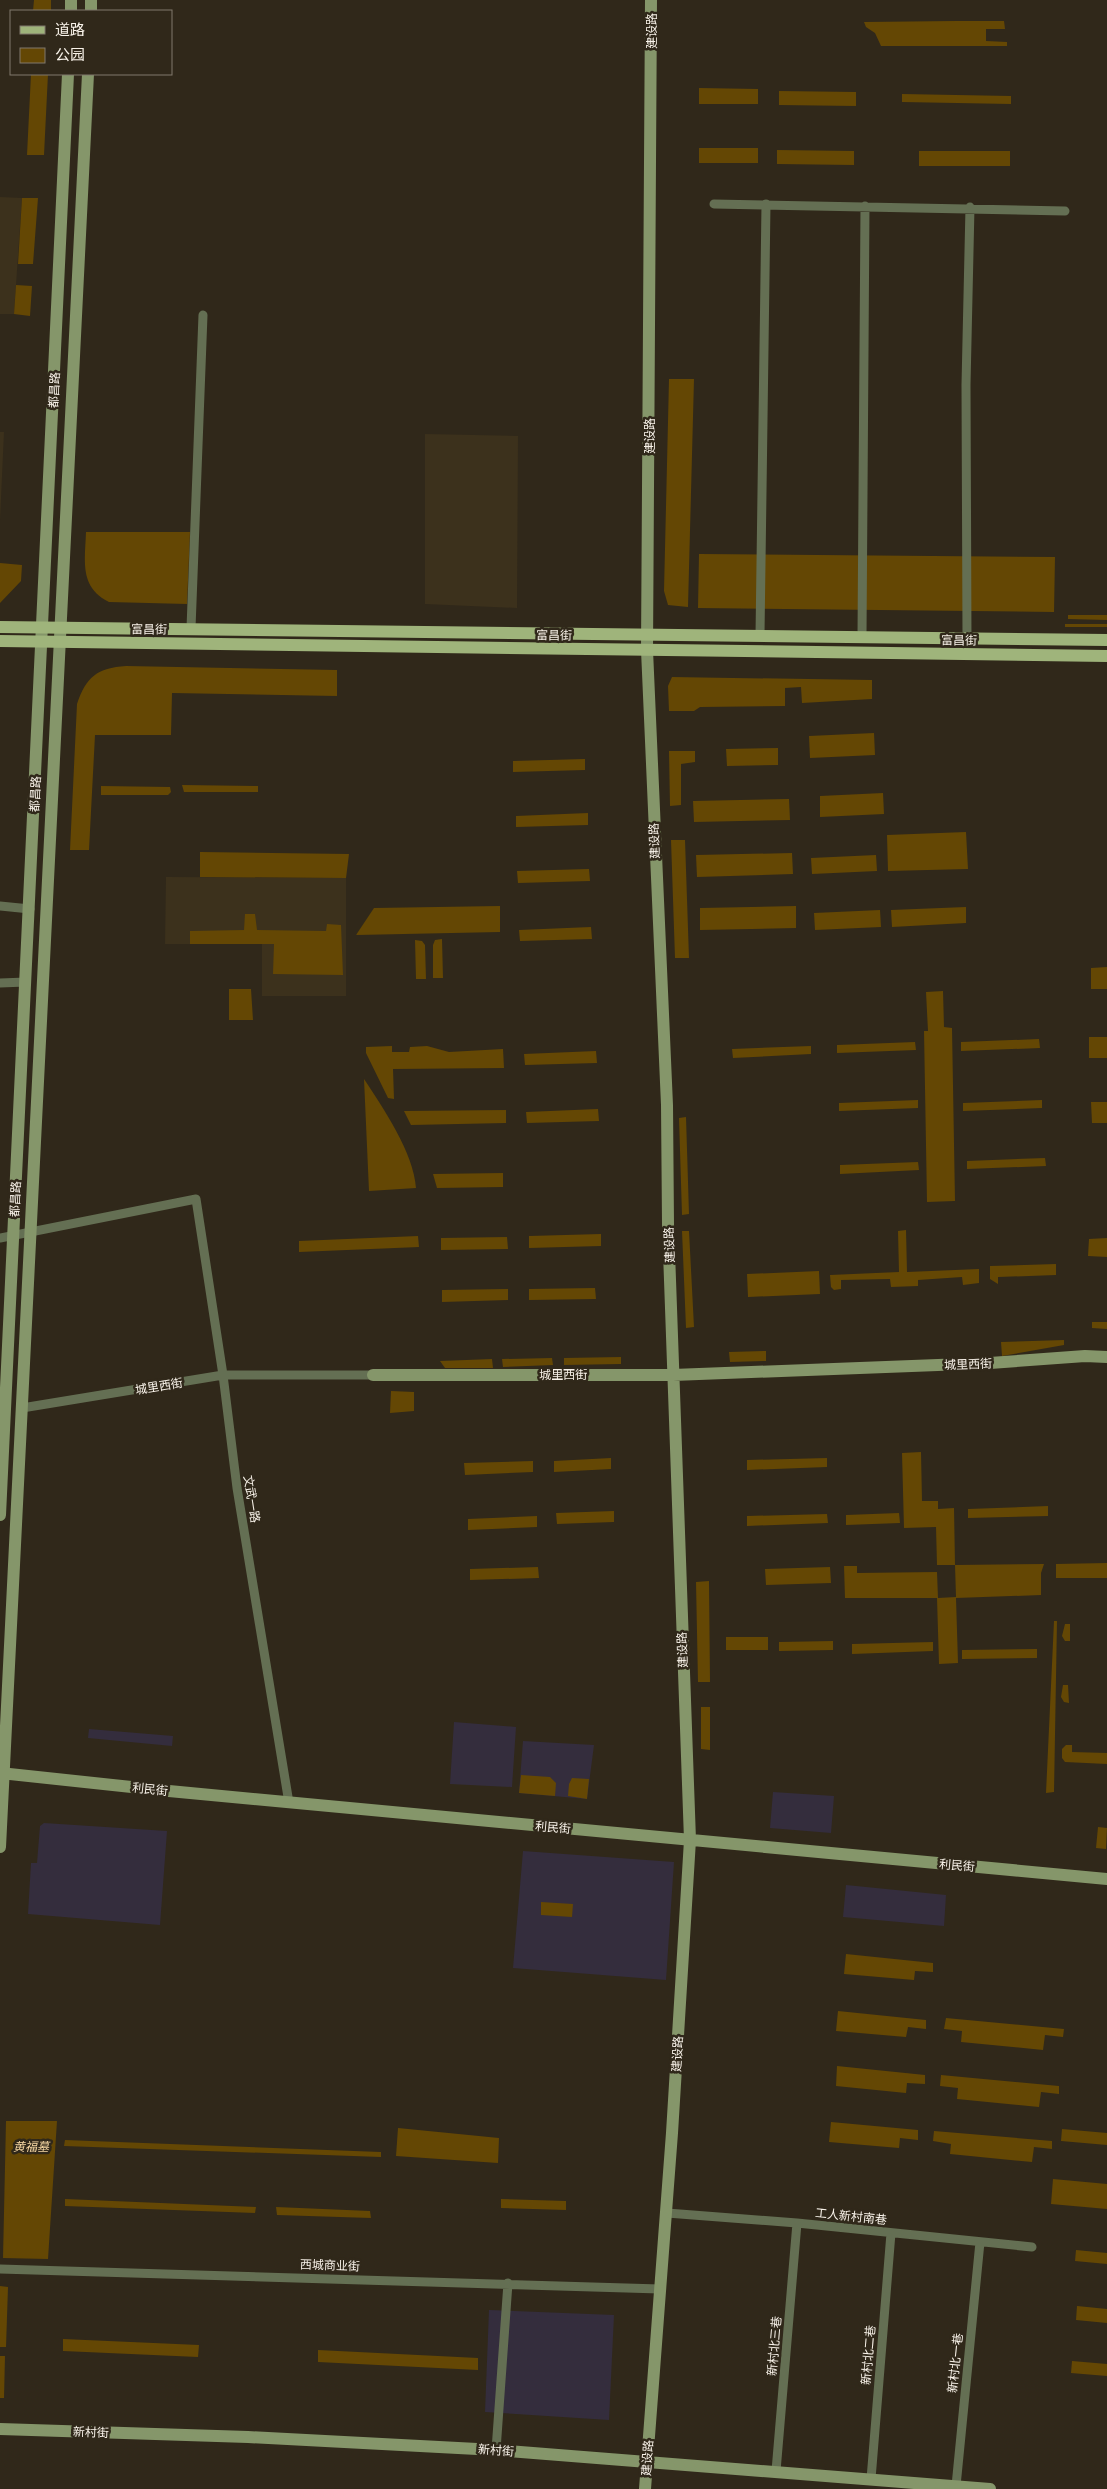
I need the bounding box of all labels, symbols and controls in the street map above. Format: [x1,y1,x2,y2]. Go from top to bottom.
legend [10,10,172,75]
street label: 建设路 [644,13,659,49]
text: 道路 [55,20,85,39]
text: 公园 [55,45,85,64]
street label: 都昌路 [46,372,62,408]
street label: 建设路 [642,418,657,454]
street label: 富昌街 [131,621,167,637]
street label: 富昌街 [536,627,572,643]
street label: 富昌街 [941,632,977,648]
street label: 都昌路 [27,776,43,812]
street label: 建设路 [646,823,662,859]
street label: 都昌路 [7,1181,23,1217]
street label: 建设路 [661,1227,677,1263]
street label: 城里西街 [944,1356,992,1372]
street label: 城里西街 [539,1367,587,1382]
street label: 城里西街 [134,1375,184,1397]
street label: 文武一路 [241,1474,263,1524]
street label: 建设路 [674,1632,690,1668]
street label: 利民街 [131,1780,169,1798]
street label: 利民街 [534,1818,572,1836]
street label: 利民街 [938,1856,976,1874]
street label: 建设路 [669,2036,685,2072]
park label: 黄福墓 [13,2139,51,2154]
street label: 工人新村南巷 [814,2205,888,2227]
street label: 西城商业街 [300,2256,360,2274]
street label: 新村北三巷 [764,2315,784,2377]
street label: 新村北二巷 [858,2324,878,2386]
street label: 新村北一巷 [944,2332,966,2394]
street label: 新村街 [73,2424,109,2440]
street label: 建设路 [638,2440,656,2476]
street label: 新村街 [478,2441,514,2459]

